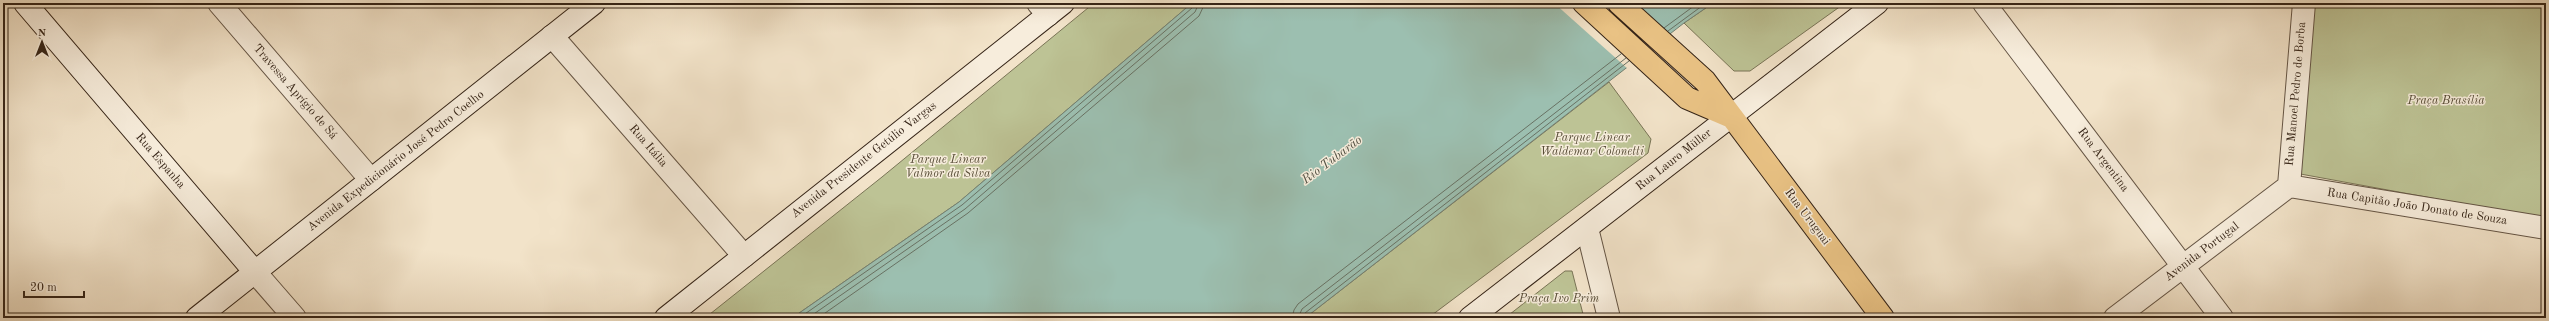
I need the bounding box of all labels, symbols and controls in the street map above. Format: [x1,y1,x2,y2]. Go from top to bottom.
street label: Rua Manoel Pedro de Borba [2284,21,2308,167]
north arrow [22,22,62,62]
text: N [38,28,47,39]
street label: Travessa Aprígio de Sá [251,42,339,142]
street label: Avenida Expedicionário José Pedro Coelho [305,88,487,234]
park label: Praça Brasília [2406,95,2485,107]
street label: Avenida Presidente Getúlio Vargas [789,100,939,220]
street label: Rua Itália [627,123,669,169]
street label: Rua Argentina [2075,126,2131,194]
street label: Rua Lauro Müller [1634,127,1714,193]
street label: Rua Espanha [133,131,187,191]
park label: Parque Linear Waldemar Colonetti [1540,132,1644,158]
water label: Rio Tubarão [1299,133,1364,187]
park label: Parque Linear Valmor da Silva [906,154,991,180]
street label: Rua Uruguai [1782,187,1832,247]
street label: Rua Capitão João Donato de Souza [2326,187,2508,227]
street label: Avenida Portugal [2163,220,2241,284]
scale bar [24,273,84,299]
text: 20 m [30,282,57,294]
park label: Praça Ivo Prim [1518,293,1600,305]

